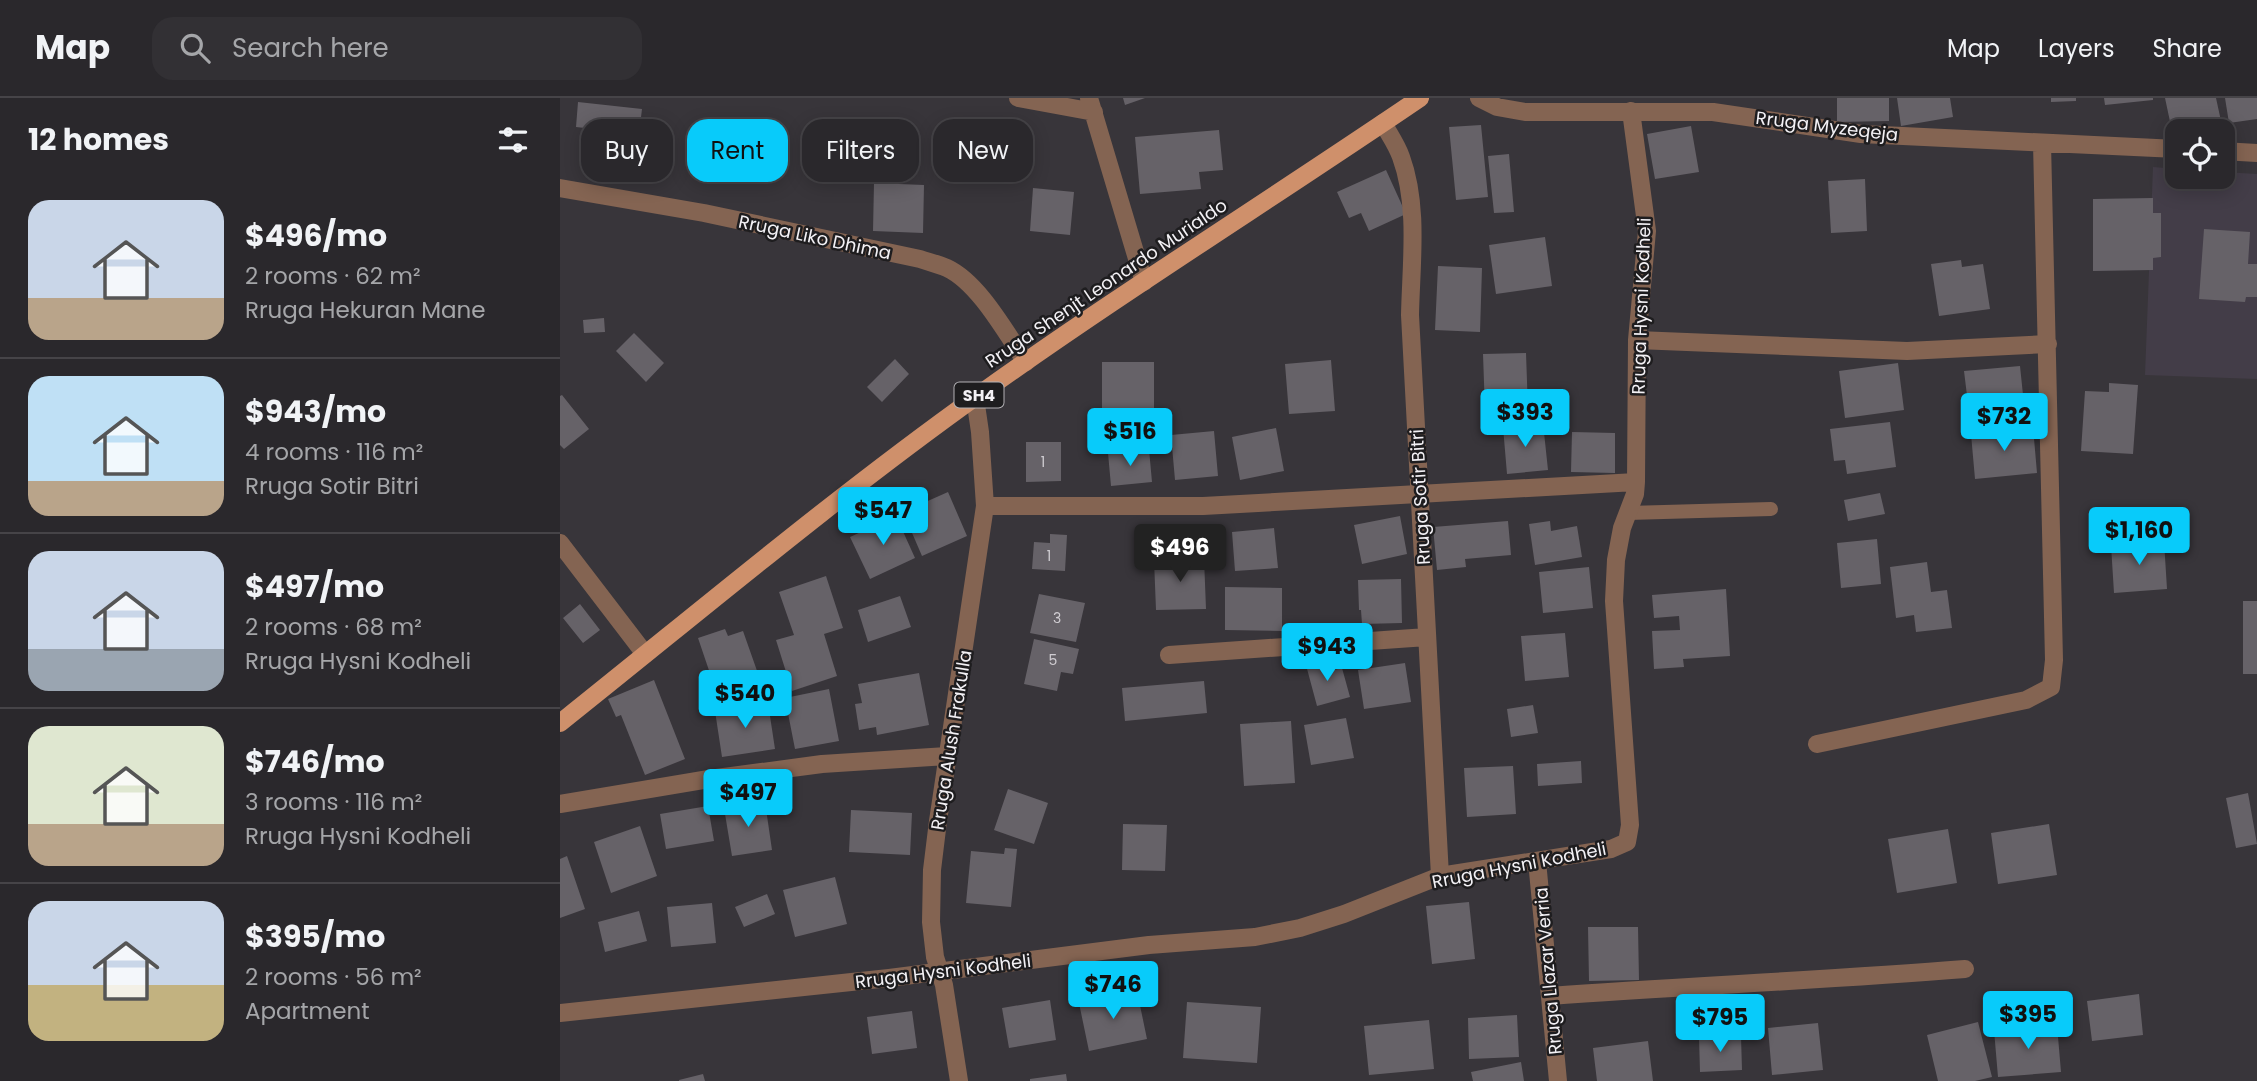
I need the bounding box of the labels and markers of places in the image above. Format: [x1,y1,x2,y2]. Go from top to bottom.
pin: $393 [1484,390,1566,449]
pin: $732 [1963,394,2045,453]
pin: $516 [1089,408,1171,468]
pin: $547 [842,488,924,547]
pin: $1,160 [2082,508,2196,567]
pin: $496 [1139,524,1221,584]
pin: $943 [1286,624,1368,683]
pin: $540 [704,670,786,730]
pin: $497 [707,770,789,829]
pin: $746 [1072,962,1154,1021]
pin: $395 [1987,992,2069,1051]
pin: $795 [1679,995,1761,1054]

